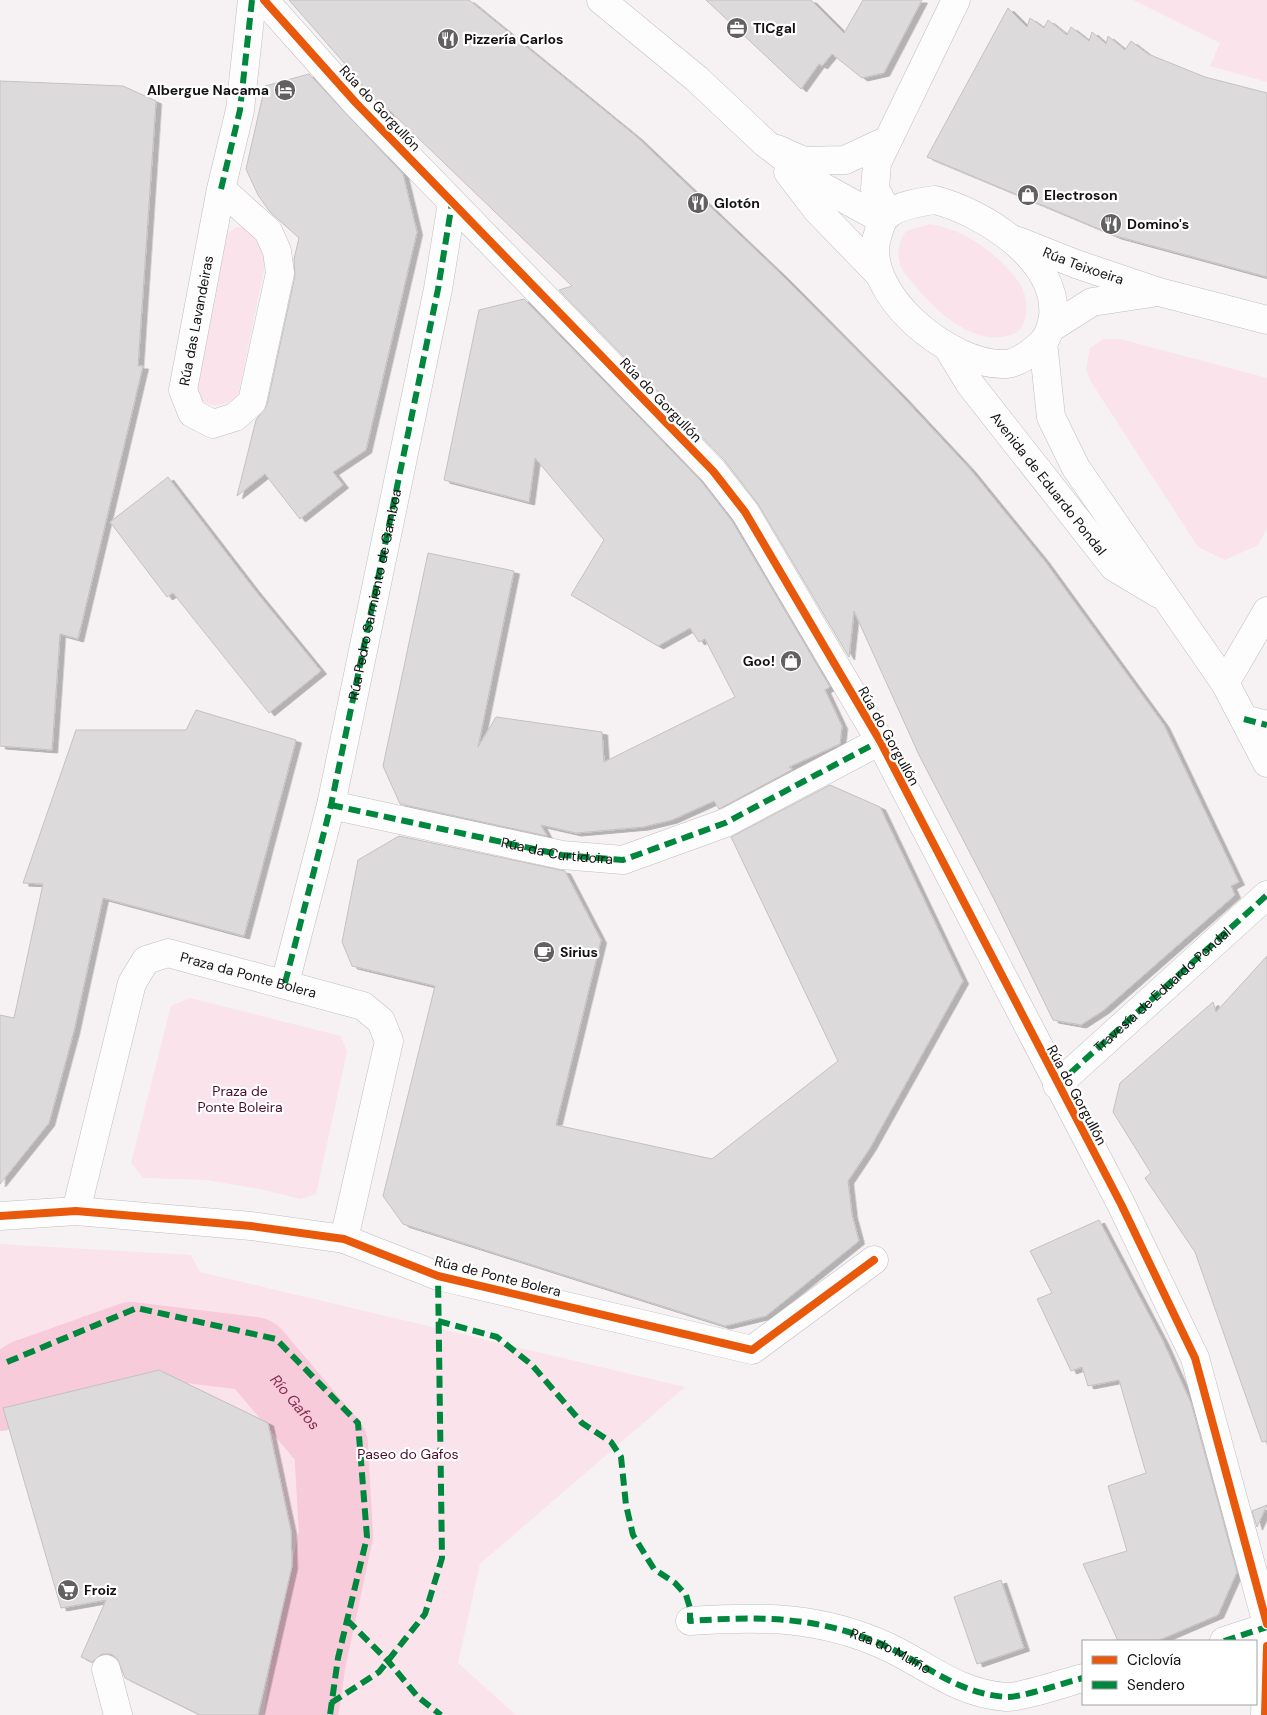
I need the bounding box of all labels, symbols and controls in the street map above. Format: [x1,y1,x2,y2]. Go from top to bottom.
office icon: TICgal [725,16,749,40]
place label: TICgal [753,19,796,37]
restaurant icon: Pizzería Carlos [436,27,460,51]
place label: Pizzería Carlos [464,30,564,48]
street label: Rúa do Gorgullón [336,61,424,155]
hotel icon: Albergue Nacama [273,78,297,102]
place label: Albergue Nacama [147,81,269,99]
shop icon: Electroson [1016,183,1040,207]
place label: Electroson [1044,186,1118,204]
restaurant icon: Glotón [686,191,710,215]
place label: Glotón [714,194,760,212]
restaurant icon: Domino's [1099,212,1123,236]
place label: Domino's [1127,215,1189,233]
street label: Rúa Teixoeira [1040,243,1126,289]
street label: Rúa das Lavandeiras [175,254,217,387]
street label: Rúa do Gorgullón [616,354,706,446]
street label: Avenida de Eduardo Pondal [987,408,1110,559]
street label: Rúa Pedro Sarmiento de Gamboa [344,487,405,702]
shop icon: Goo! [779,649,803,673]
place label: Goo! [743,652,775,670]
street label: Rúa do Gorgullón [854,683,924,789]
street label: Rúa da Curtidoira [500,833,614,868]
street label: Travesía de Eduardo Pondal [1090,923,1234,1056]
cafe icon: Sirius [532,940,556,964]
place label: Sirius [560,943,598,961]
street label: Praza da Ponte Bolera [178,948,318,1002]
street label: Rúa do Gorgullón [1043,1042,1111,1148]
park label: Praza de Ponte Boleira [198,1082,283,1116]
street label: Rúa de Ponte Bolera [433,1252,563,1300]
water label: Río Gafos [266,1370,324,1434]
park label: Paseo do Gafos [357,1445,459,1463]
supermarket icon: Froiz [56,1578,80,1602]
place label: Froiz [84,1581,117,1599]
street label: Rúa do Muíño [848,1624,935,1678]
legend [1082,1640,1257,1705]
text: Ciclovía [1127,1650,1181,1670]
text: Sendero [1127,1675,1185,1695]

